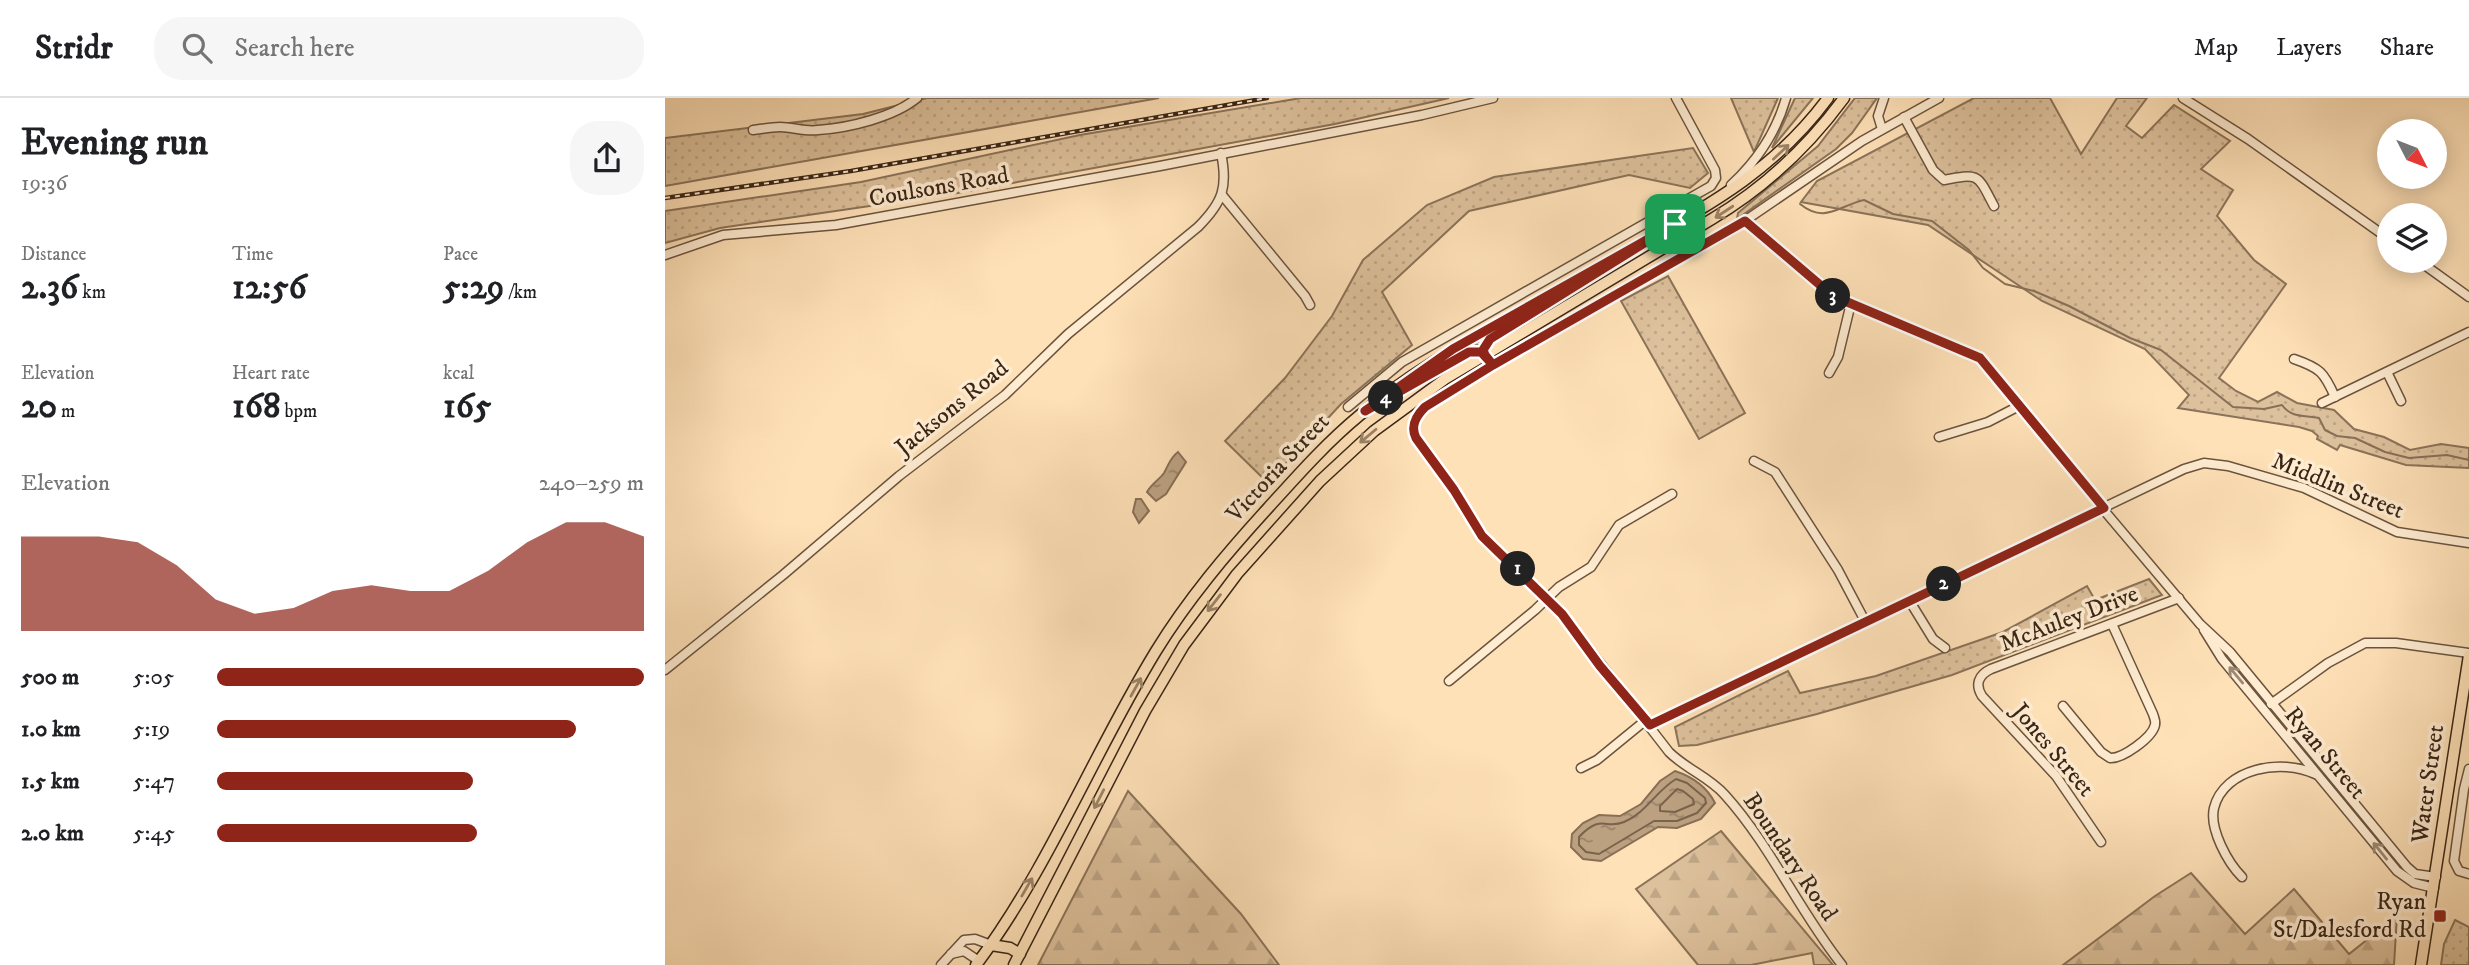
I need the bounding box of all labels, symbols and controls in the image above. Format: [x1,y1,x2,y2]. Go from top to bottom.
search box [154,17,644,80]
text: Stridr [35,28,112,69]
icon: search [178,29,216,67]
text: Search here [234,32,355,65]
text: Map [2194,33,2238,63]
text: Layers [2276,33,2342,63]
text: Share [2380,33,2434,63]
text: Evening run [21,119,208,167]
north arrow [2377,119,2447,189]
map controls [2377,119,2447,273]
button: share [570,121,644,195]
one-way arrow [1772,143,1789,160]
street label: Coulsons Road [867,160,1011,214]
text: 19:36 [21,169,67,198]
pin [1645,194,1705,254]
button: layers [2377,203,2447,273]
one-way arrow [1715,204,1734,219]
icon: arrive [1656,205,1694,243]
text: Distance [21,243,86,266]
text: Time [232,243,273,266]
text: Pace [443,243,478,266]
text: 2.36 [21,266,78,310]
text: 12:56 [232,266,307,310]
text: 5:29 [443,266,504,310]
pin: 3 [1815,278,1851,314]
text: km [78,281,106,304]
text: /km [504,281,537,304]
text: 3 [1829,284,1836,307]
street label: Jacksons Road [888,353,1015,464]
text: Elevation [21,362,95,385]
text: Heart rate [232,362,310,385]
text: kcal [443,362,474,385]
pin: 4 [1369,380,1403,416]
text: 20 [21,385,57,429]
text: 168 [232,385,280,429]
text: 165 [443,385,491,429]
text: 4 [1380,386,1391,409]
text: m [57,400,75,423]
text: bpm [280,400,317,423]
street label: Victoria Street [1219,407,1336,529]
one-way arrow [1360,428,1378,444]
street label: Middlin Street [2268,446,2409,526]
text: Elevation [21,469,110,498]
text: 240–259 m [539,469,644,498]
pin: 1 [1501,552,1535,587]
text: 1 [1514,557,1521,580]
pin: 2 [1927,566,1961,602]
text: 2 [1939,572,1948,595]
street label: McAuley Drive [1996,579,2143,659]
one-way arrow [1207,593,1222,612]
text: 500 m [21,663,79,692]
text: 5:05 [133,663,174,692]
one-way arrow [2228,666,2244,684]
one-way arrow [1130,677,1143,698]
street label: Jones Street [2004,696,2101,803]
street label: Ryan Street [2278,701,2373,806]
text: 1.0 km [21,715,81,744]
text: 5:19 [133,715,170,744]
street label: Water Street [2405,723,2451,846]
text: 1.5 km [21,767,80,796]
text: 5:47 [133,767,175,796]
street label: Boundary Road [1736,787,1844,927]
one-way arrow [1092,788,1106,809]
text: 2.0 km [21,819,84,848]
text: 5:45 [133,819,175,848]
one-way arrow [2373,842,2388,860]
one-way arrow [1021,877,1034,898]
place label: Ryan St/Dalesford Rd [2273,887,2426,945]
marker: Ryan St/Dalesford Rd [2432,908,2448,924]

